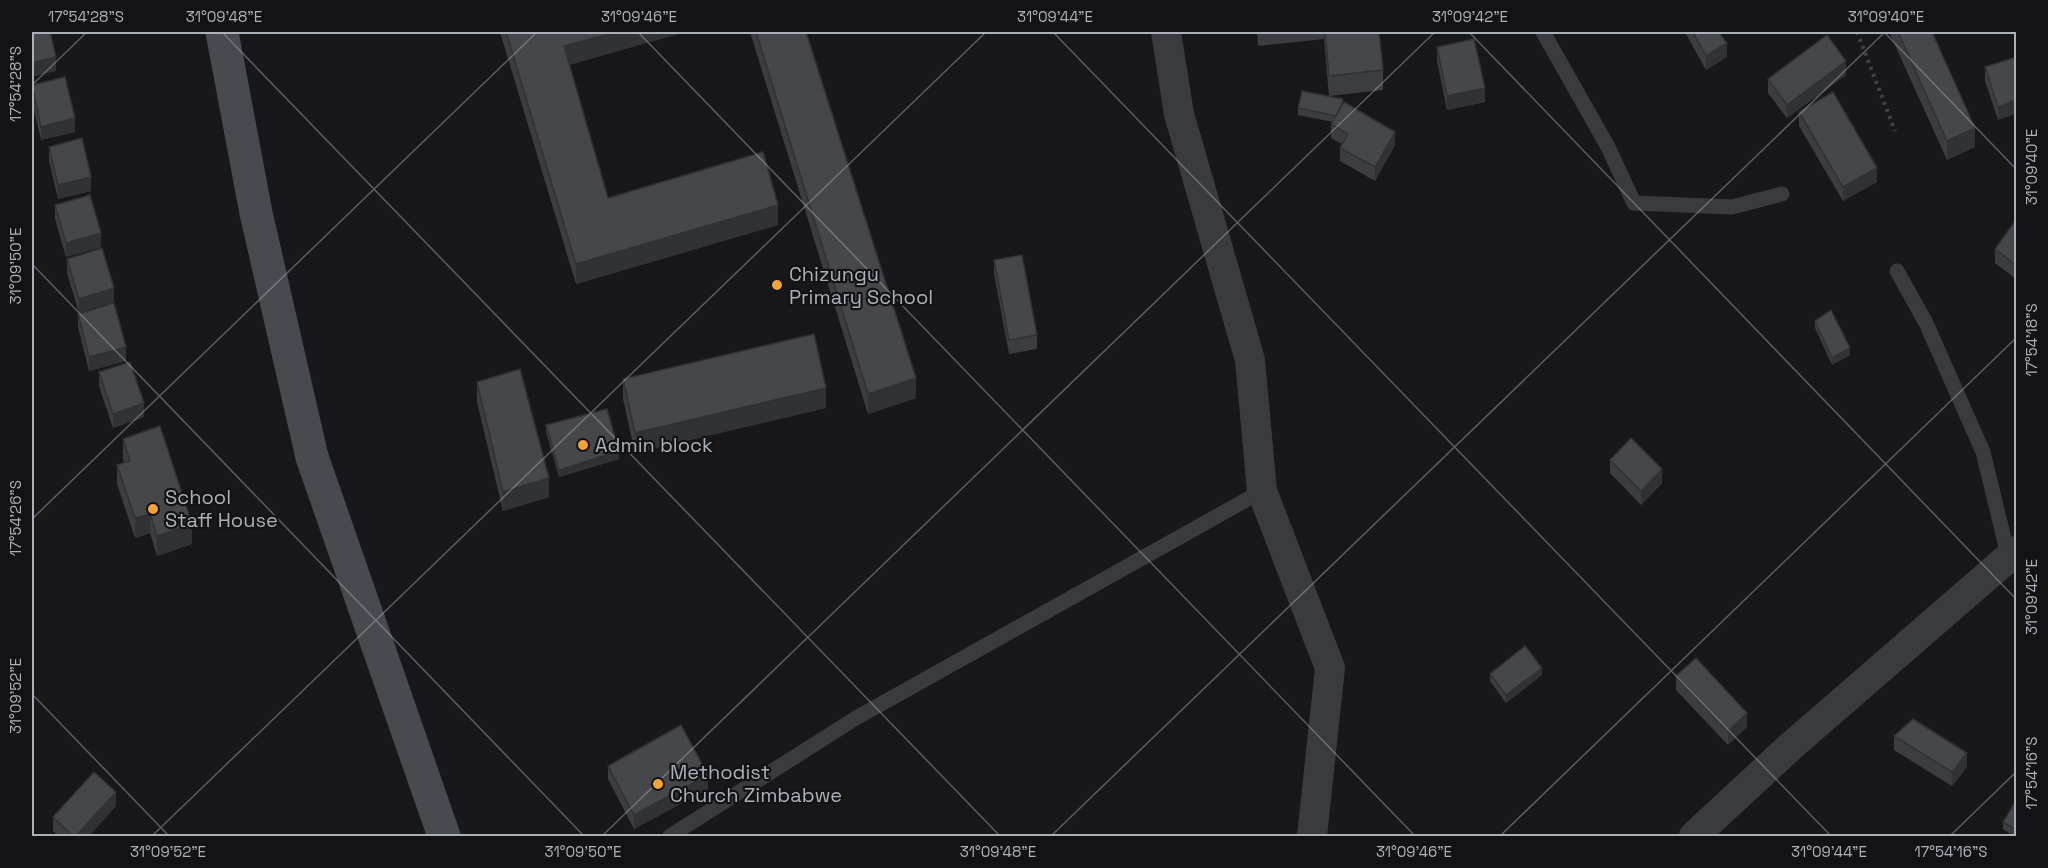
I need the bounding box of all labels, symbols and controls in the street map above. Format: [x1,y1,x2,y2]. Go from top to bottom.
text: 17°54'28"S [48,7,124,26]
text: 31°09'48"E [186,7,262,26]
text: 31°09'46"E [601,7,677,26]
text: 31°09'44"E [1017,7,1093,26]
text: 31°09'42"E [1432,7,1508,26]
text: 31°09'40"E [1848,7,1924,26]
text: 17°54'28"S [6,46,25,122]
text: 31°09'40"E [2022,129,2041,205]
text: 31°09'50"E [6,228,25,304]
place label: Chizungu Primary School [789,261,933,310]
marker: Chizungu Primary School [770,278,784,292]
text: 17°54'18"S [2022,303,2041,377]
place label: Admin block [595,432,713,458]
marker: Admin block [576,438,590,452]
text: 17°54'26"S [6,480,25,556]
place label: School Staff House [165,484,278,533]
marker: School Staff House [146,502,160,516]
text: 31°09'42"E [2022,559,2041,635]
text: 31°09'52"E [6,658,25,734]
text: 17°54'16"S [2022,736,2041,810]
place label: Methodist Church Zimbabwe [670,759,842,808]
marker: Methodist Church Zimbabwe [651,777,665,791]
text: 31°09'52"E [130,842,206,861]
text: 31°09'50"E [545,842,621,861]
text: 31°09'48"E [960,842,1036,861]
text: 31°09'46"E [1376,842,1452,861]
text: 31°09'44"E [1791,842,1867,861]
text: 17°54'16"S [1914,842,1988,861]

